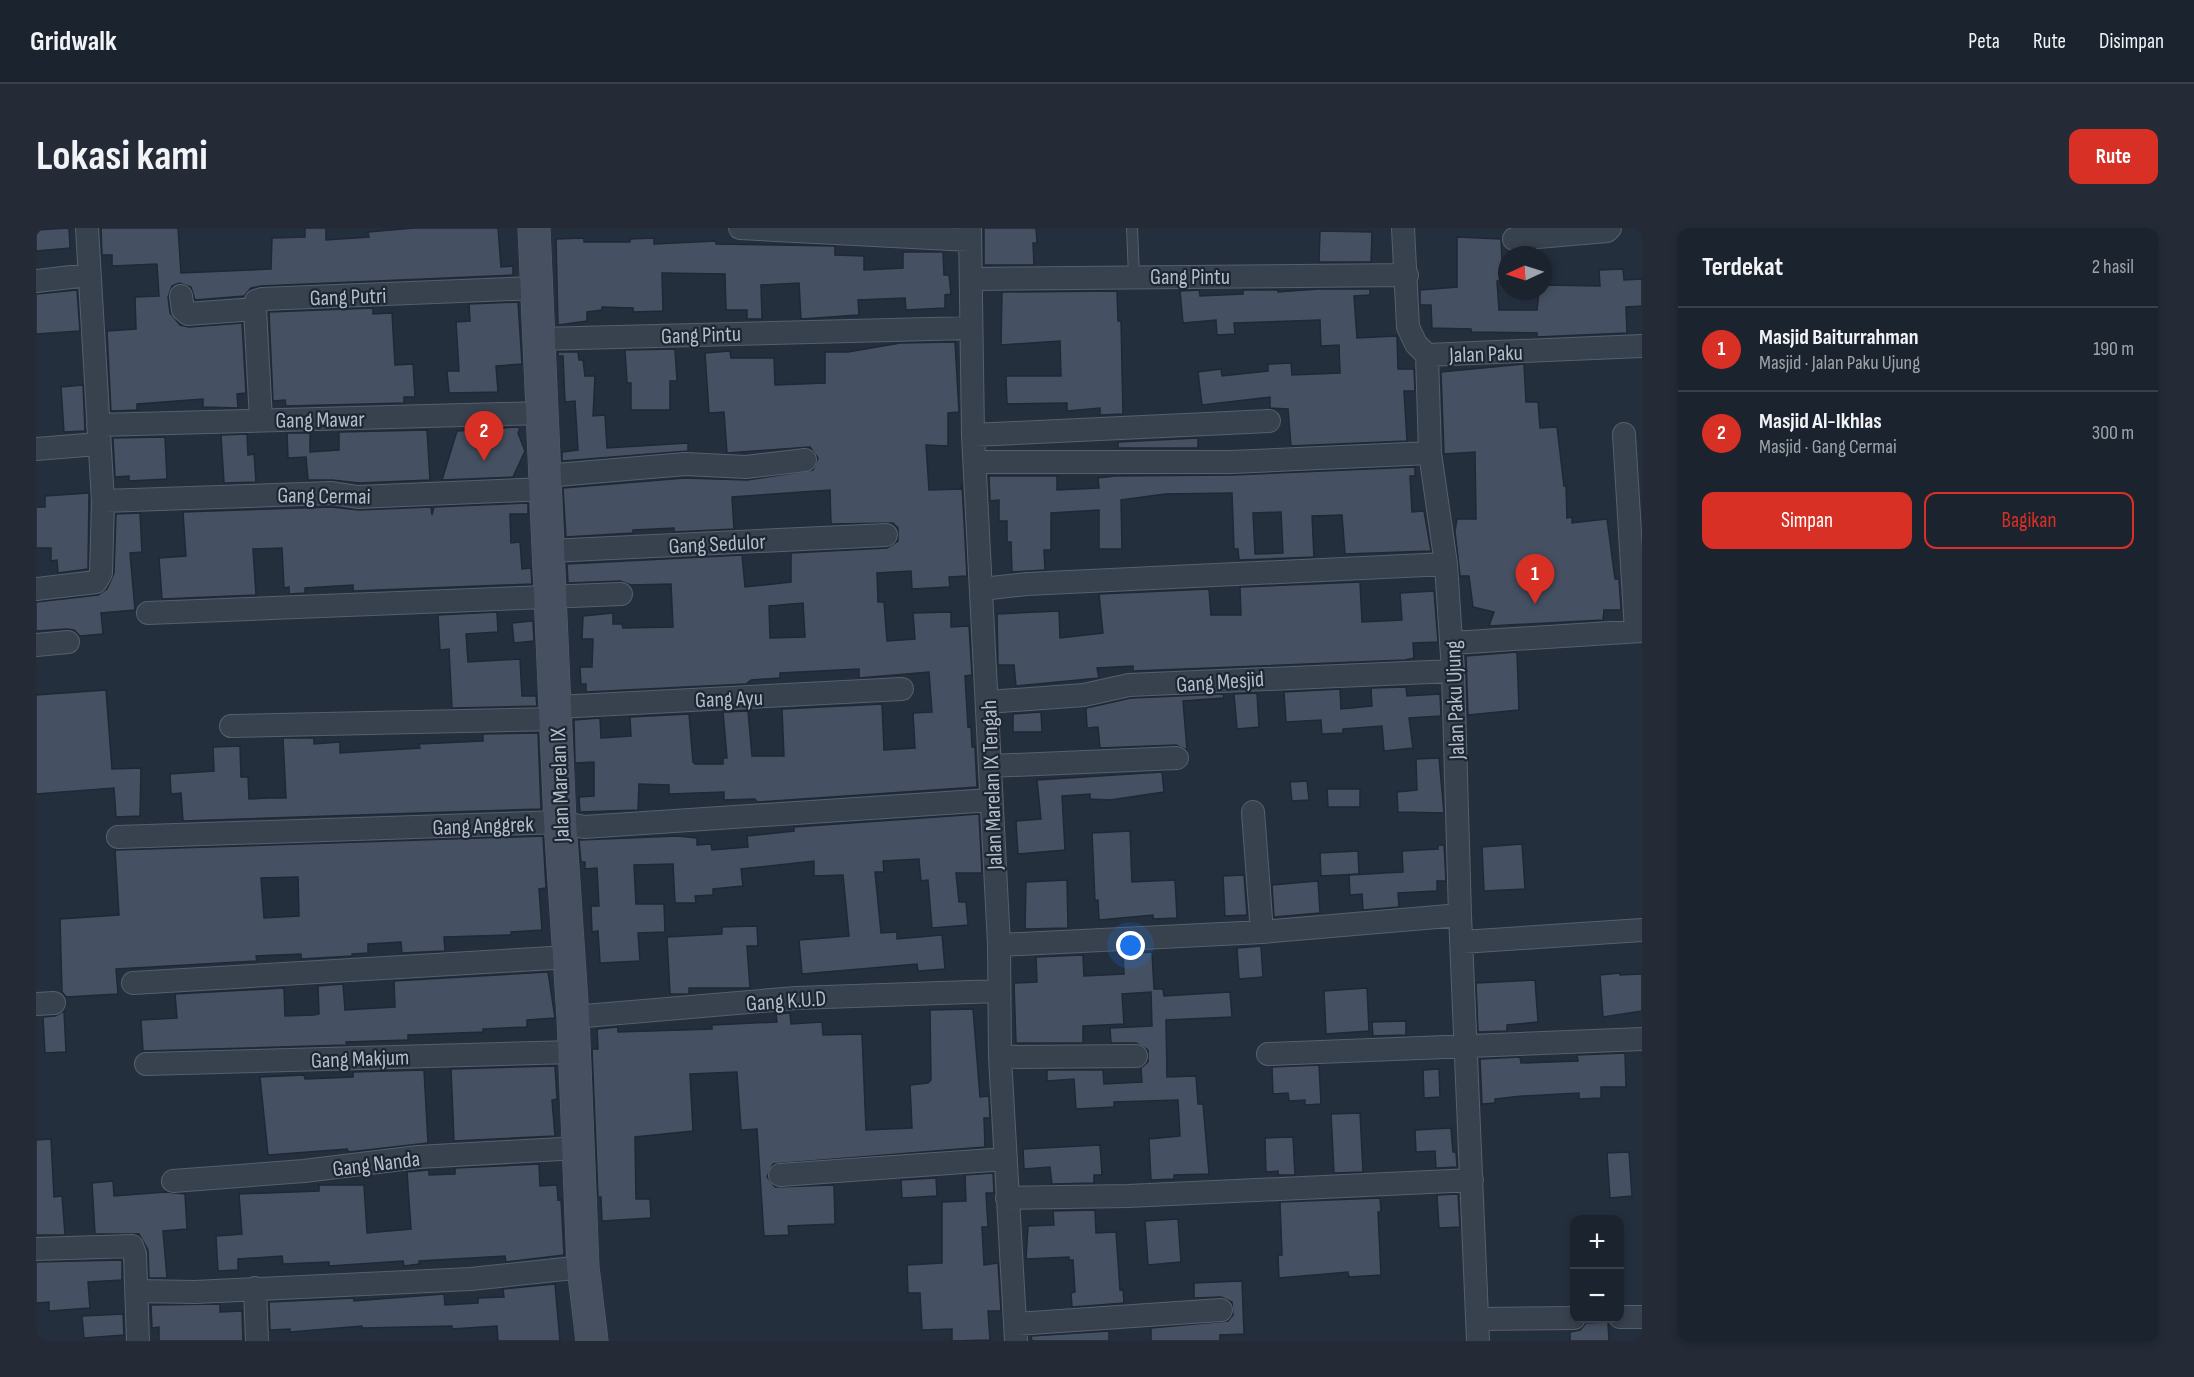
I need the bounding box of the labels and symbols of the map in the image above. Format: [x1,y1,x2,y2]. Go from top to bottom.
north arrow [1498,246,1552,300]
street label: Gang Pintu [1150,264,1230,291]
street label: Gang Putri [309,283,387,312]
street label: Gang Pintu [661,321,741,350]
street label: Jalan Paku [1448,340,1523,369]
street label: Gang Mawar [275,406,365,435]
pin: 2 [464,412,504,461]
street label: Gang Cermai [277,482,371,511]
street label: Gang Sedulor [668,528,766,561]
pin: 1 [1516,554,1554,604]
street label: Jalan Paku Ujung [1440,640,1471,761]
street label: Gang Mesjid [1175,666,1265,699]
street label: Gang Ayu [695,685,763,714]
street label: Jalan Marelan IX Tengah [976,700,1009,871]
street label: Jalan Marelan IX [545,727,576,843]
street label: Gang Anggrek [432,811,535,842]
your location [1116,931,1145,960]
street label: Gang K.U.D [745,985,827,1018]
street label: Gang Makjum [310,1044,410,1075]
street label: Gang Nanda [331,1146,421,1183]

